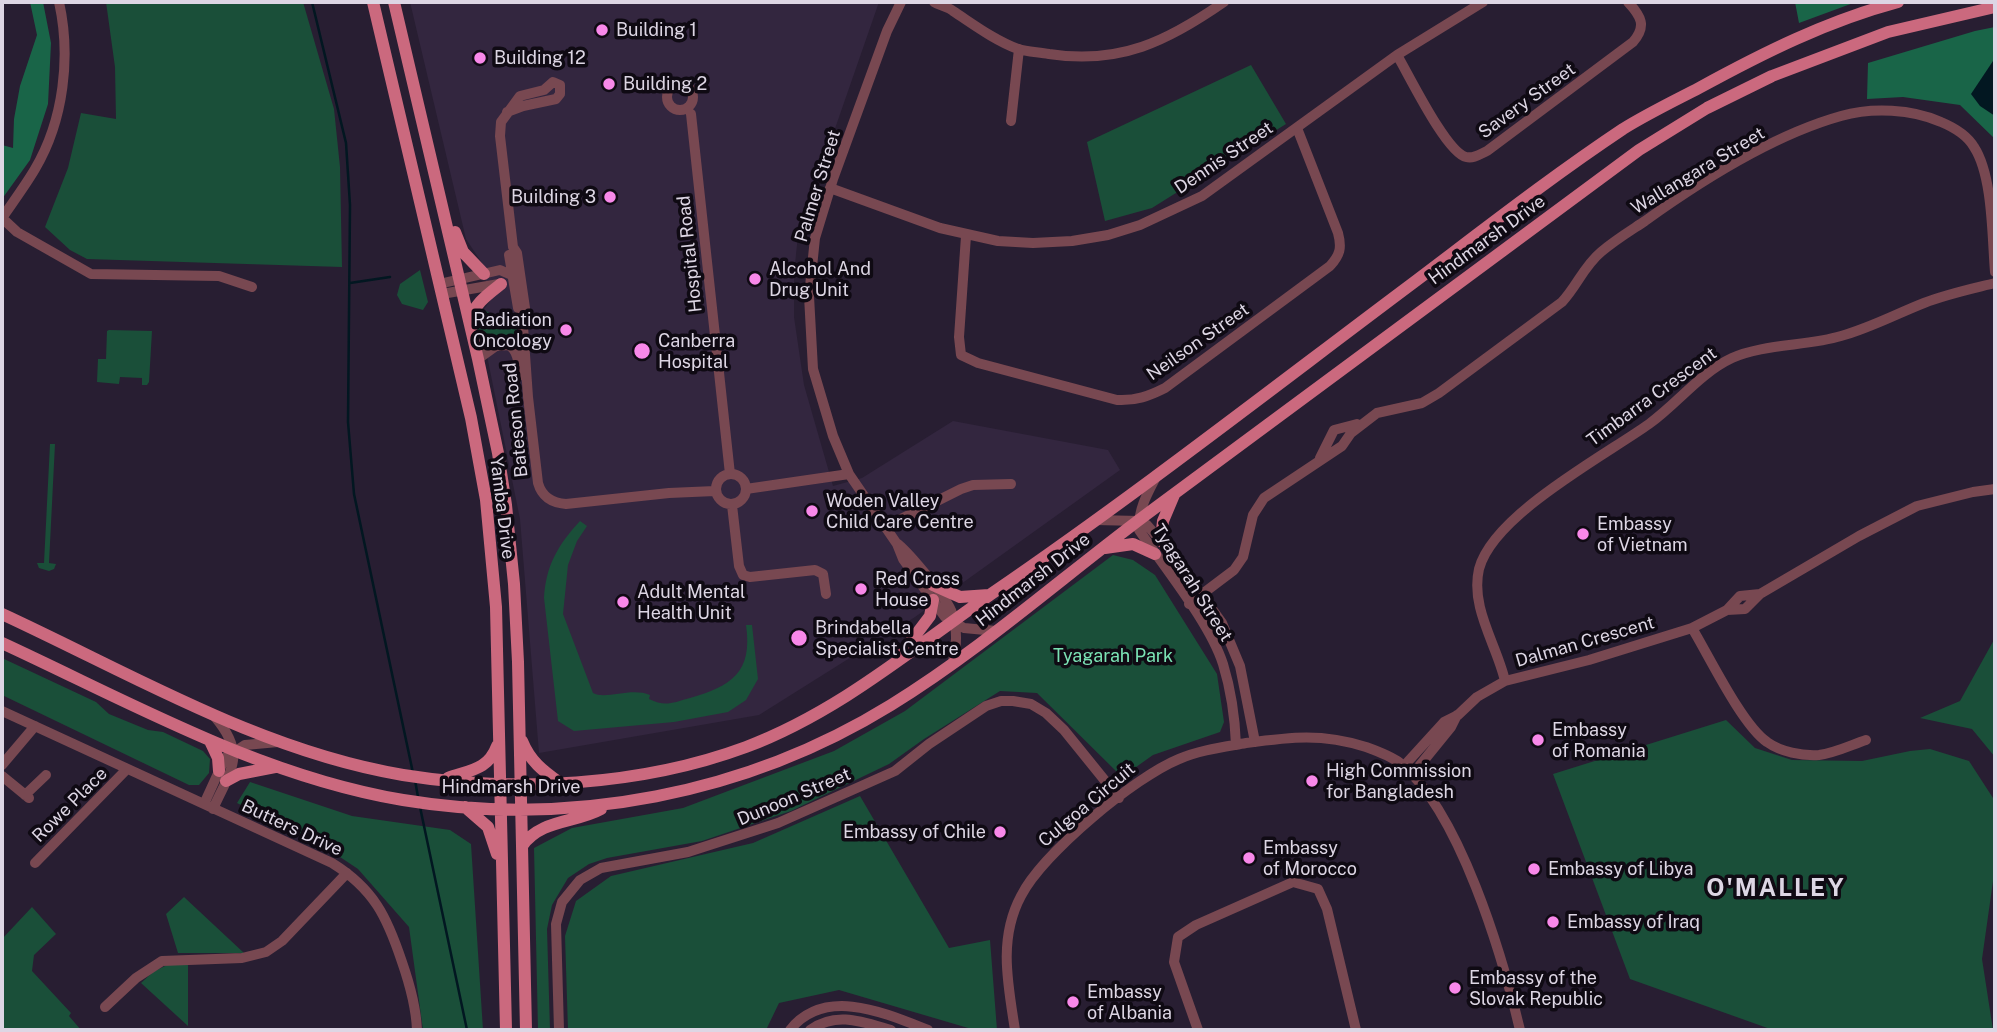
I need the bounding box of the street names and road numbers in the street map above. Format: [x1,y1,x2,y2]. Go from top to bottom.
street label: Savery Street [1474,59,1580,143]
street label: Dennis Street [1171,117,1277,199]
street label: Wallangara Street [1627,123,1769,219]
street label: Palmer Street [791,127,845,245]
street label: Hindmarsh Drive [1424,190,1550,290]
street label: Hospital Road [673,194,707,314]
street label: Neilson Street [1143,299,1253,385]
street label: Timbarra Crescent [1583,343,1721,451]
street label: Bateson Road [499,362,533,478]
street label: Yamba Drive [485,455,519,561]
street label: Tyagarah Street [1147,520,1237,646]
street label: Hindmarsh Drive [972,529,1094,631]
street label: Dalman Crescent [1513,612,1657,672]
street label: Culgoa Circuit [1034,758,1140,852]
street label: Rowe Place [28,763,112,847]
street label: Dunoon Street [734,763,854,831]
street label: Hindmarsh Drive [441,776,581,798]
street label: Butters Drive [238,795,346,861]

